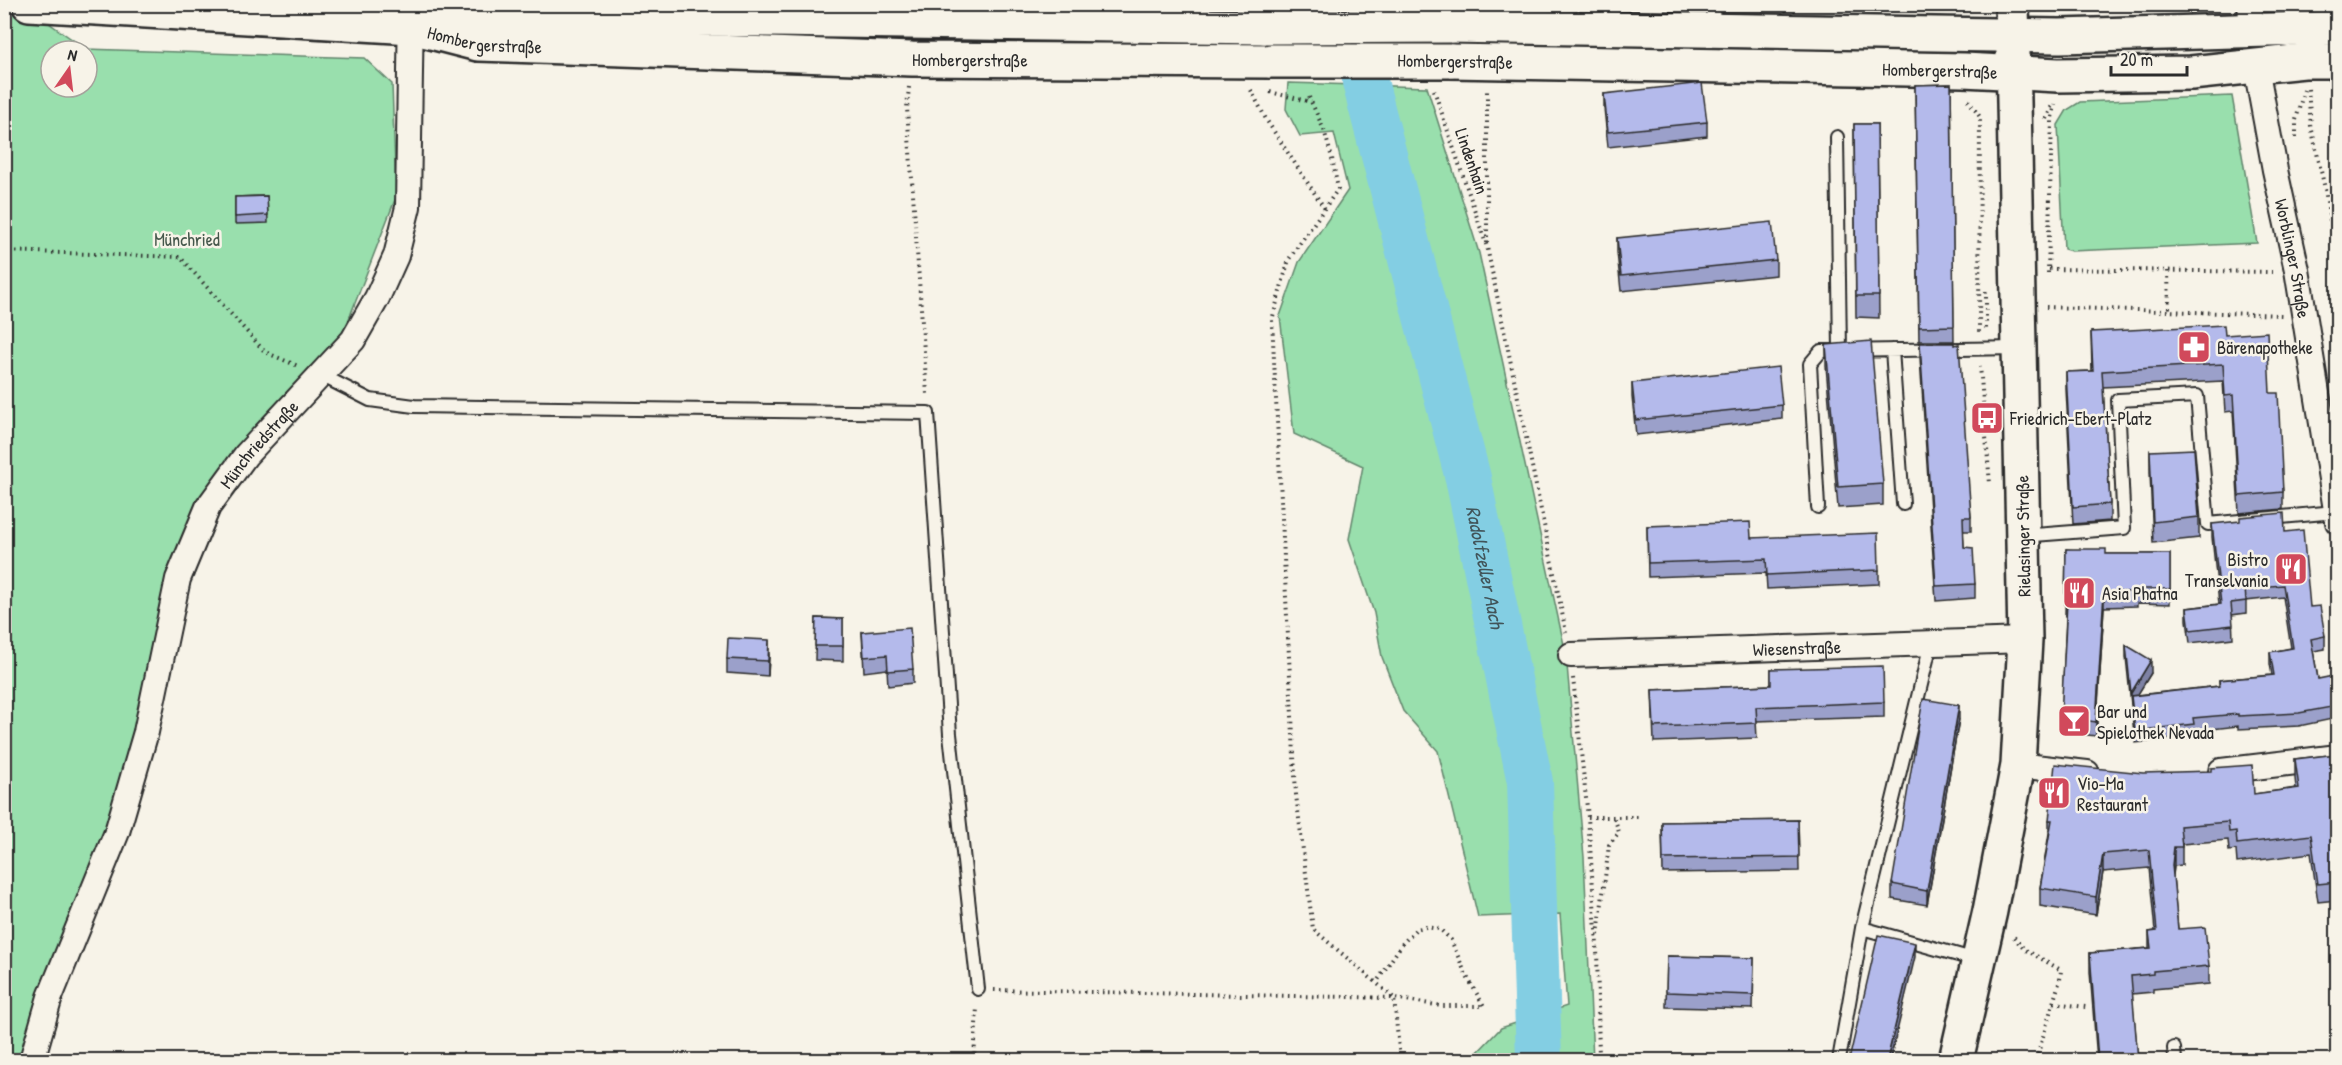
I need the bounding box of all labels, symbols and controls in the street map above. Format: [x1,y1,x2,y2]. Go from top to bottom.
street label: Hombergerstraße [425,19,542,59]
north arrow [39,39,99,99]
scale bar [2111,39,2188,77]
text: N [66,43,80,66]
street label: Hombergerstraße [912,47,1028,72]
street label: Hombergerstraße [1397,47,1513,75]
text: 20 m [2120,47,2153,72]
street label: Hombergerstraße [1882,56,1998,84]
street label: Lindenhain [1449,125,1495,197]
street label: Worblinger Straße [2269,196,2317,320]
park label: Münchried [154,227,220,252]
pharmacy icon: Bärenapotheke [2176,329,2212,365]
place label: Bärenapotheke [2217,335,2313,360]
street label: Münchriedstraße [213,394,304,493]
bus stop icon: Friedrich-Ebert-Platz [1969,400,2005,436]
place label: Friedrich-Ebert-Platz [2009,406,2152,431]
street label: Rielasinger Straße [2009,475,2037,597]
water label: Radolfzeller Aach [1460,503,1512,632]
place label: Bistro Transelvania [2185,547,2268,593]
restaurant icon: Bistro Transelvania [2273,551,2309,587]
restaurant icon: Asia Phatna [2061,575,2097,611]
place label: Asia Phatna [2102,581,2178,606]
street label: Wiesenstraße [1752,634,1841,661]
place label: Bar und Spielothek Nevada [2097,699,2214,745]
bar icon: Bar und Spielothek Nevada [2056,703,2092,739]
place label: Vio-Ma Restaurant [2077,771,2149,817]
restaurant icon: Vio-Ma Restaurant [2036,775,2072,811]

